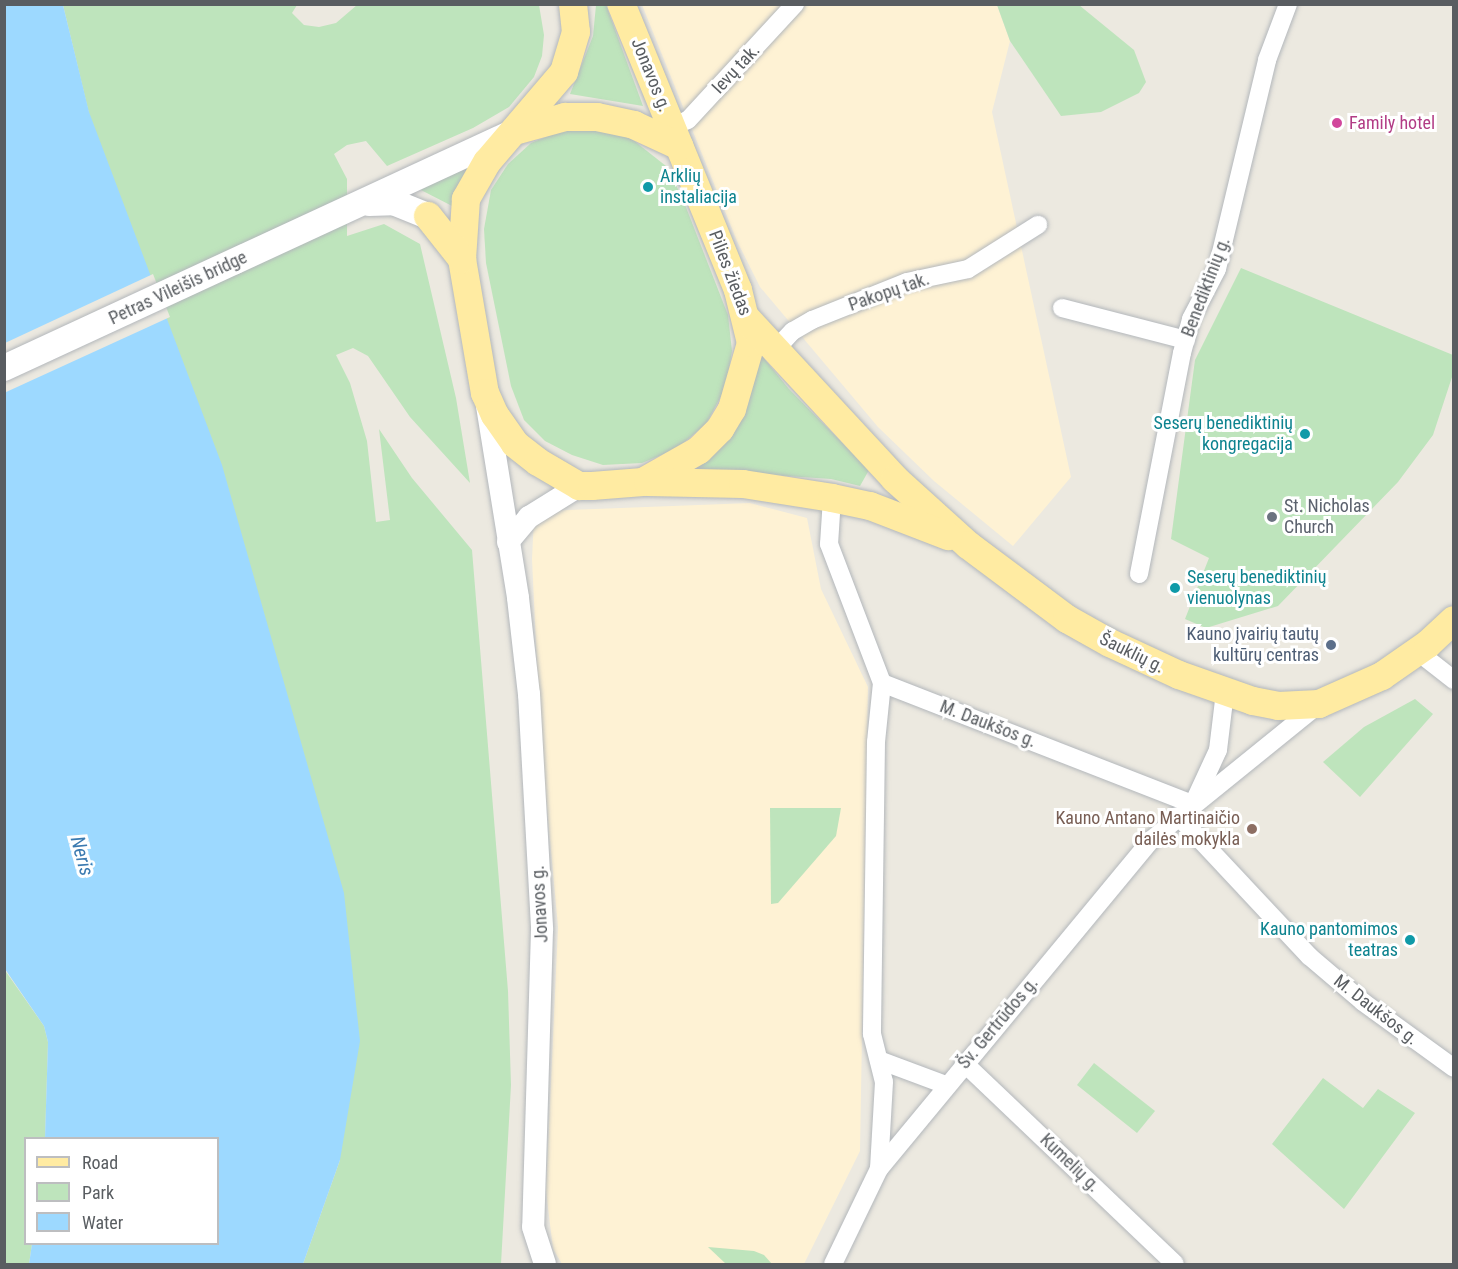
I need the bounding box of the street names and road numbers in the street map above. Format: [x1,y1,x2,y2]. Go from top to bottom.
street label: Jonavos g. [626,35,676,115]
street label: Ievų tak. [708,40,764,98]
street label: Pilies žiedas [704,227,756,319]
street label: Benediktinių g. [1177,234,1235,340]
street label: Petras Vileišis bridge [105,247,251,329]
street label: Pakopų tak. [846,268,932,316]
street label: Šauklių g. [1096,628,1168,678]
street label: M. Daukšos g. [937,696,1039,752]
street label: Jonavos g. [527,865,553,943]
street label: M. Daukšos g. [1329,970,1423,1050]
street label: Šv. Gertrūdos g. [953,973,1043,1073]
street label: Kumelių g. [1036,1129,1104,1197]

